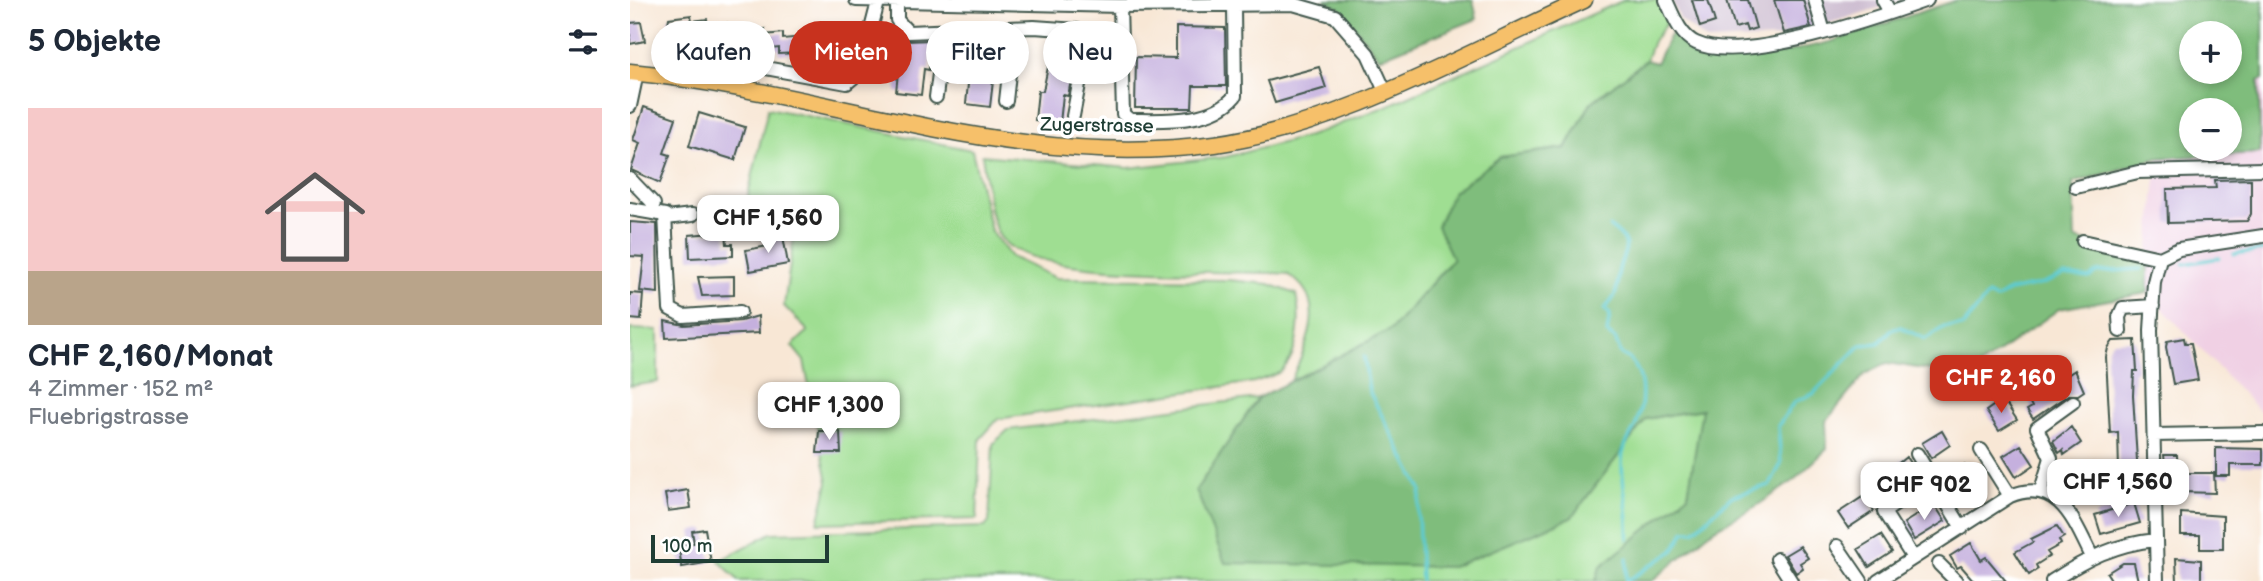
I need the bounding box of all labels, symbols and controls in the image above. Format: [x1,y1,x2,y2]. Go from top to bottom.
chip: Kaufen [651,21,775,84]
chip: Mieten [789,21,912,84]
chip: Filter [926,21,1029,84]
chip: Neu [1043,21,1137,84]
map controls [2179,21,2242,161]
button: + [2179,21,2242,84]
icon: filters [564,23,602,61]
text: 5 Objekte [28,24,161,60]
button: − [2179,98,2242,161]
street label: Zugerstrasse [1039,113,1154,138]
icon: home [252,154,378,280]
pin: CHF 1,560 [688,196,848,255]
text: CHF 1,560 [713,204,823,232]
text: CHF 2,160/Monat [28,339,273,375]
pin: CHF 2,160 [1921,356,2081,415]
text: CHF 2,160 [1946,364,2056,392]
text: 4 Zimmer · 152 m² [28,375,214,403]
pin: CHF 1,300 [749,382,909,442]
text: CHF 1,300 [774,391,884,419]
text: Fluebrigstrasse [28,403,189,431]
pin: CHF 1,560 [2038,460,2198,519]
pin: CHF 902 [1859,462,1989,522]
text: CHF 1,560 [2063,468,2173,496]
text: CHF 902 [1876,471,1972,499]
scale bar [651,532,830,564]
text: 100 m [662,535,713,558]

